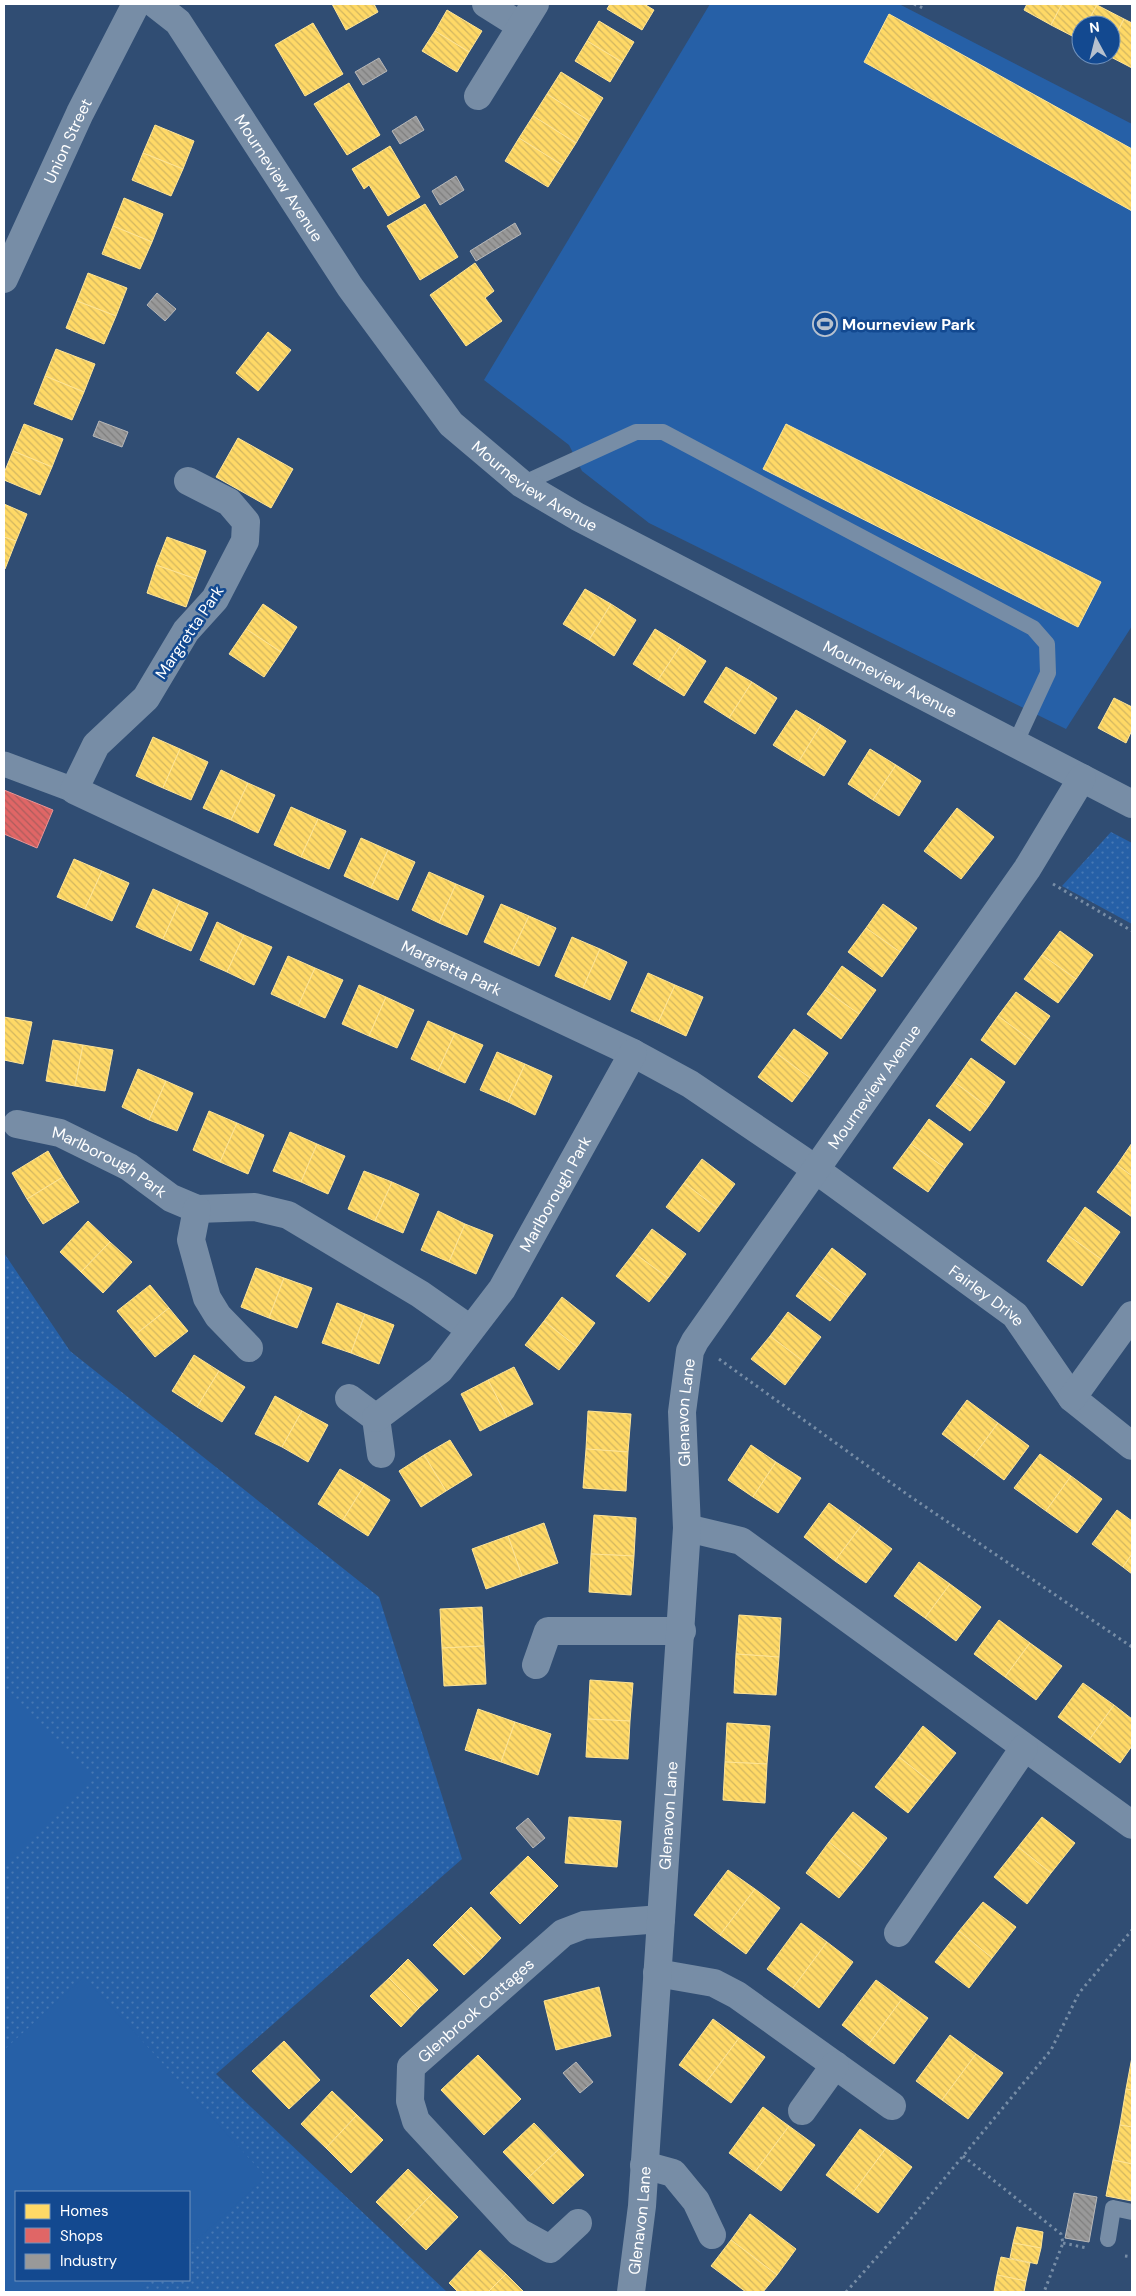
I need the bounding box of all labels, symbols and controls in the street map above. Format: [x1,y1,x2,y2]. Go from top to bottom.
north arrow [1071,15,1121,65]
text: N [1088,18,1101,37]
street label: Union Street [39,95,97,187]
street label: Mourneview Avenue [230,110,328,246]
sports icon: Mourneview Park [812,311,838,337]
place label: Mourneview Park [842,314,976,335]
street label: Mourneview Avenue [467,436,601,536]
street label: Margretta Park [150,581,228,683]
street label: Mourneview Avenue [820,636,961,723]
street label: Margretta Park [398,936,505,1001]
street label: Mourneview Avenue [823,1020,925,1153]
street label: Marlborough Park [50,1122,171,1203]
street label: Marlborough Park [515,1132,596,1256]
street label: Fairley Drive [945,1260,1029,1330]
street label: Glenavon Lane [672,1357,700,1467]
street label: Glenavon Lane [654,1761,682,1871]
street label: Glenbrook Cottages [413,1953,539,2067]
street label: Glenavon Lane [623,2166,656,2276]
legend [15,2191,190,2281]
text: Homes [60,2201,109,2221]
text: Shops [60,2226,103,2246]
text: Industry [60,2251,118,2271]

